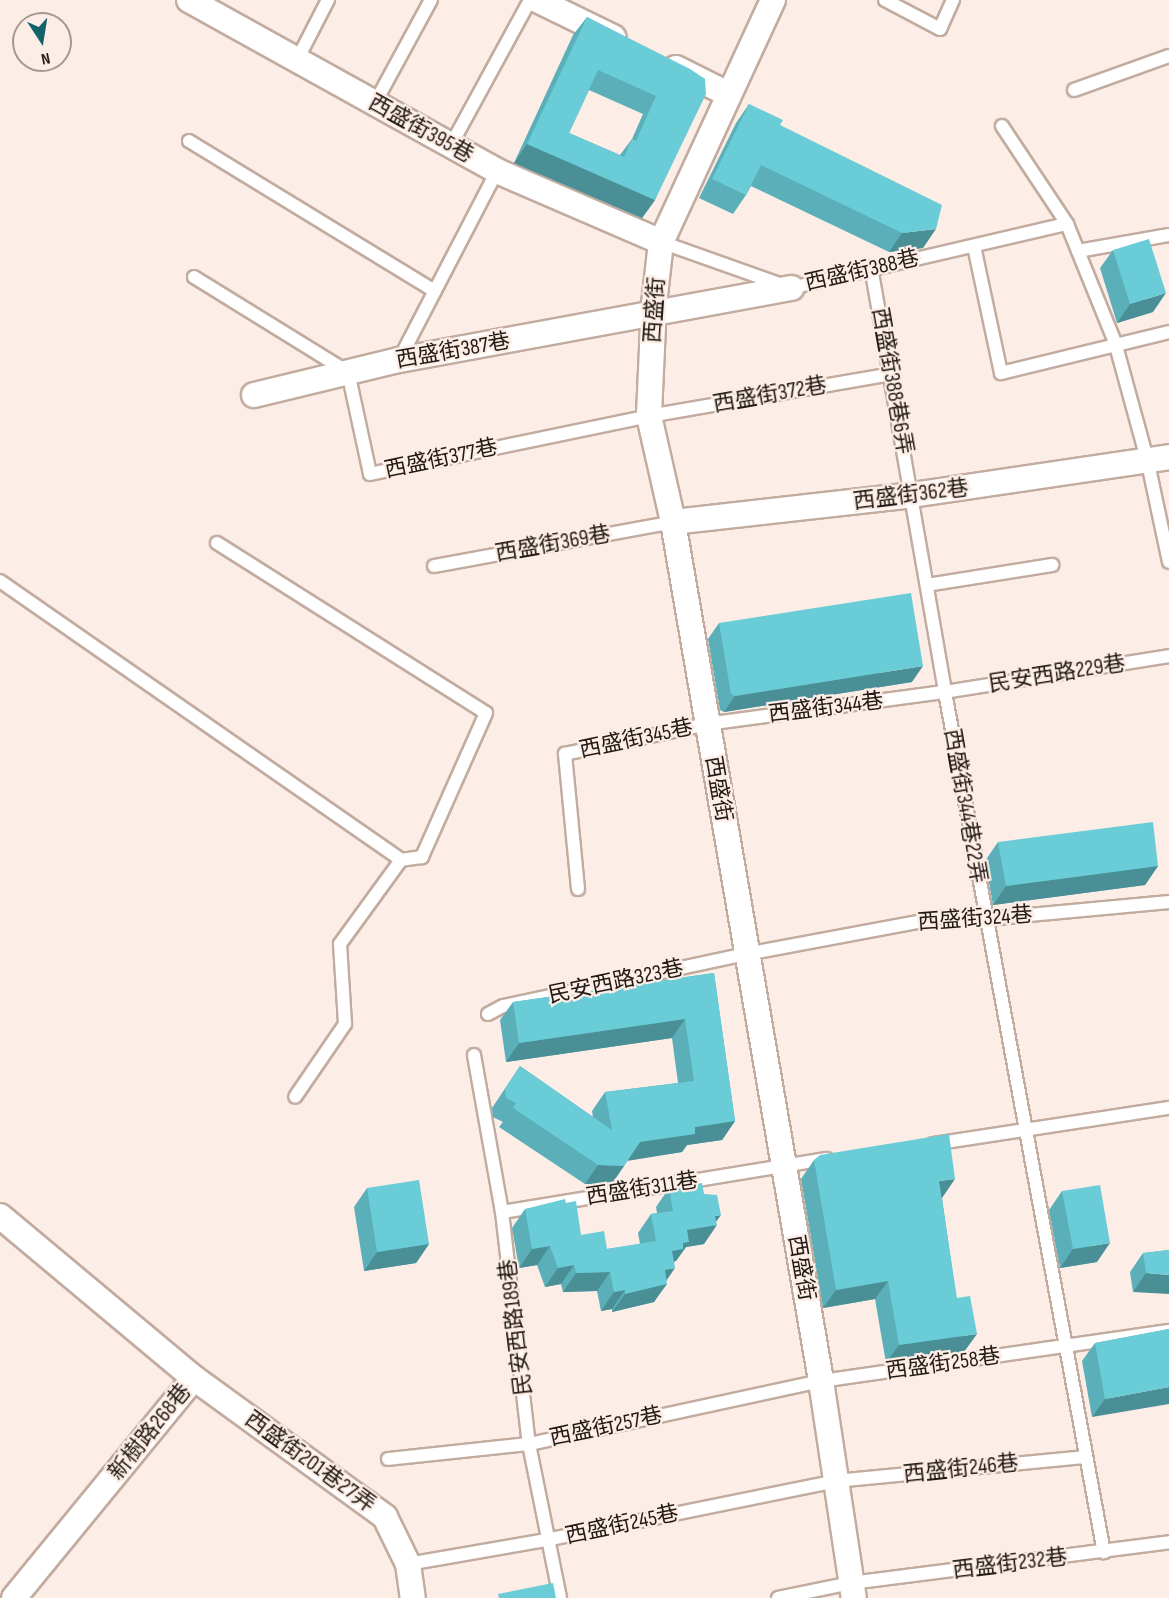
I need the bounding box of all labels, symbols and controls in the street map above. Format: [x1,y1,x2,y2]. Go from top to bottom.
north arrow [12,12,72,72]
text: N [39,48,52,68]
street label: 西盛街395巷 [364,89,478,169]
street label: 西盛街388巷 [802,245,922,297]
street label: 西盛街 [640,276,670,344]
street label: 西盛街388巷6弄 [866,306,918,456]
street label: 西盛街387巷 [394,328,512,374]
street label: 西盛街372巷 [711,372,829,418]
street label: 西盛街377巷 [382,434,500,484]
street label: 西盛街362巷 [852,475,970,515]
street label: 西盛街369巷 [493,521,613,567]
street label: 民安西路229巷 [987,650,1127,698]
street label: 西盛街344巷 [767,688,885,728]
street label: 西盛街345巷 [577,714,695,764]
street label: 西盛街344巷22弄 [938,727,992,885]
street label: 西盛街 [699,754,737,824]
street label: 西盛街324巷 [917,902,1033,936]
street label: 民安西路323巷 [546,955,686,1009]
street label: 西盛街311巷 [584,1167,700,1211]
street label: 西盛街 [782,1233,820,1303]
street label: 民安西路189巷 [495,1257,537,1397]
street label: 西盛街258巷 [884,1343,1002,1385]
street label: 新樹路268巷 [103,1378,197,1486]
street label: 西盛街257巷 [547,1402,665,1452]
street label: 西盛街201巷27弄 [240,1406,380,1518]
street label: 西盛街246巷 [902,1450,1020,1488]
street label: 西盛街245巷 [563,1500,681,1550]
street label: 西盛街232巷 [951,1544,1069,1584]

